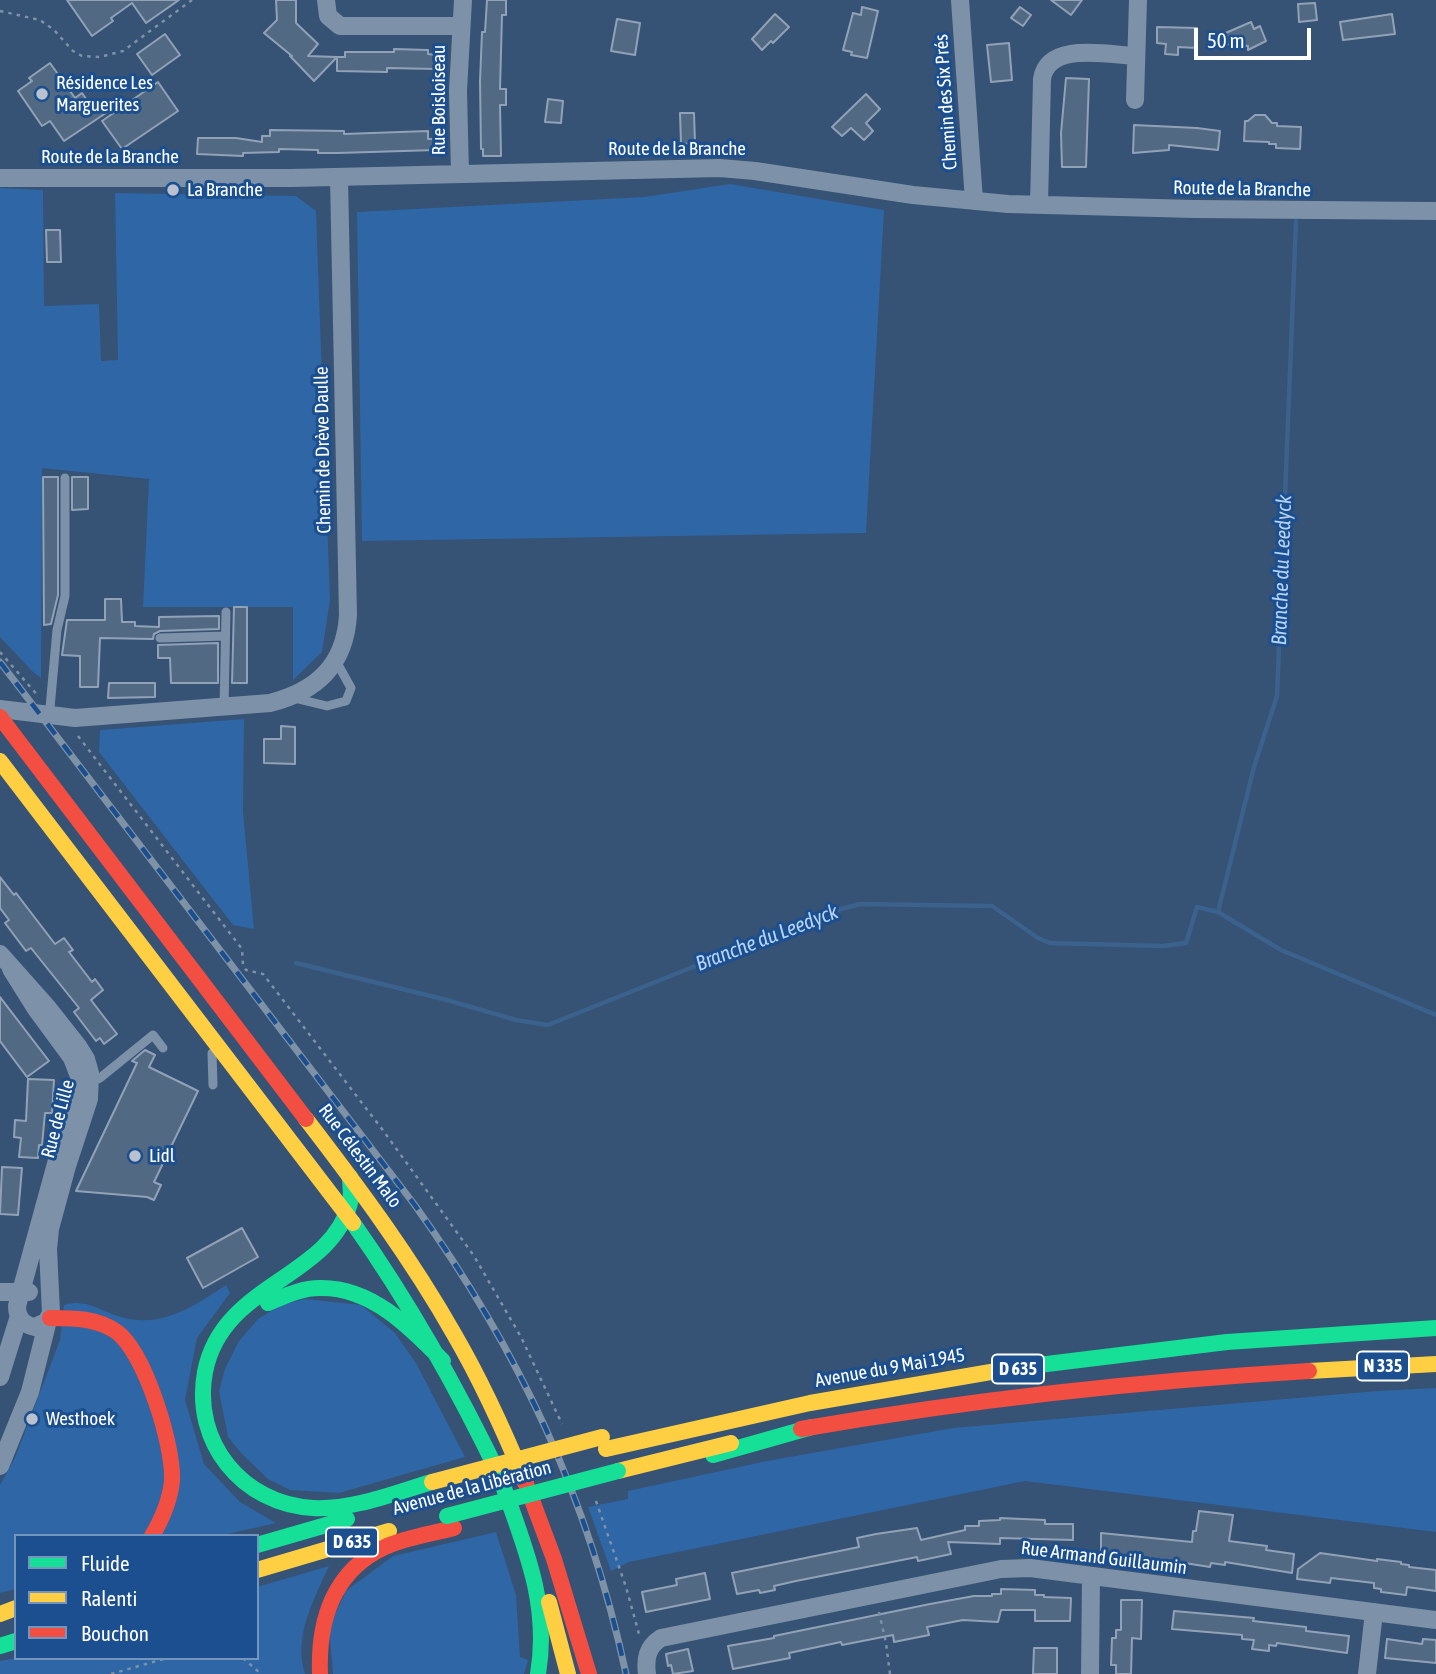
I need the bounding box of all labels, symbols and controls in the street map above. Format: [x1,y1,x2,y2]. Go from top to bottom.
scale bar [1198,14,1315,58]
text: 50 m [1207,28,1245,52]
street label: Chemin des Six Prés [930,33,962,171]
street label: Rue Boisloiseau [428,45,450,155]
place label: Résidence Les Marguerites [56,72,153,116]
marker: Résidence Les Marguerites [34,86,50,102]
street label: Route de la Branche [608,138,746,160]
street label: Route de la Branche [41,146,179,168]
street label: Route de la Branche [1173,176,1311,202]
place label: La Branche [187,179,263,201]
marker: La Branche [165,182,181,198]
street label: Chemin de Drève Daulle [310,366,336,534]
water label: Branche du Leedyck [1267,494,1297,646]
water label: Branche du Leedyck [692,899,842,977]
street label: Rue de Lille [37,1077,79,1161]
street label: Rue Célestin Malo [314,1100,406,1212]
place label: Lidl [149,1145,175,1167]
marker: Lidl [127,1148,143,1164]
street label: Avenue du 9 Mai 1945 [813,1344,967,1392]
road number: N 335 [1357,1352,1409,1380]
road number: D 635 [992,1354,1044,1384]
place label: Westhoek [46,1408,115,1430]
marker: Westhoek [24,1411,40,1427]
street label: Avenue de la Libération [390,1456,554,1520]
road number: D 635 [326,1527,378,1556]
legend [14,1534,259,1660]
street label: Rue Armand Guillaumin [1020,1537,1188,1579]
text: Fluide [81,1551,130,1575]
text: Ralenti [81,1586,137,1610]
text: Bouchon [81,1621,149,1645]

